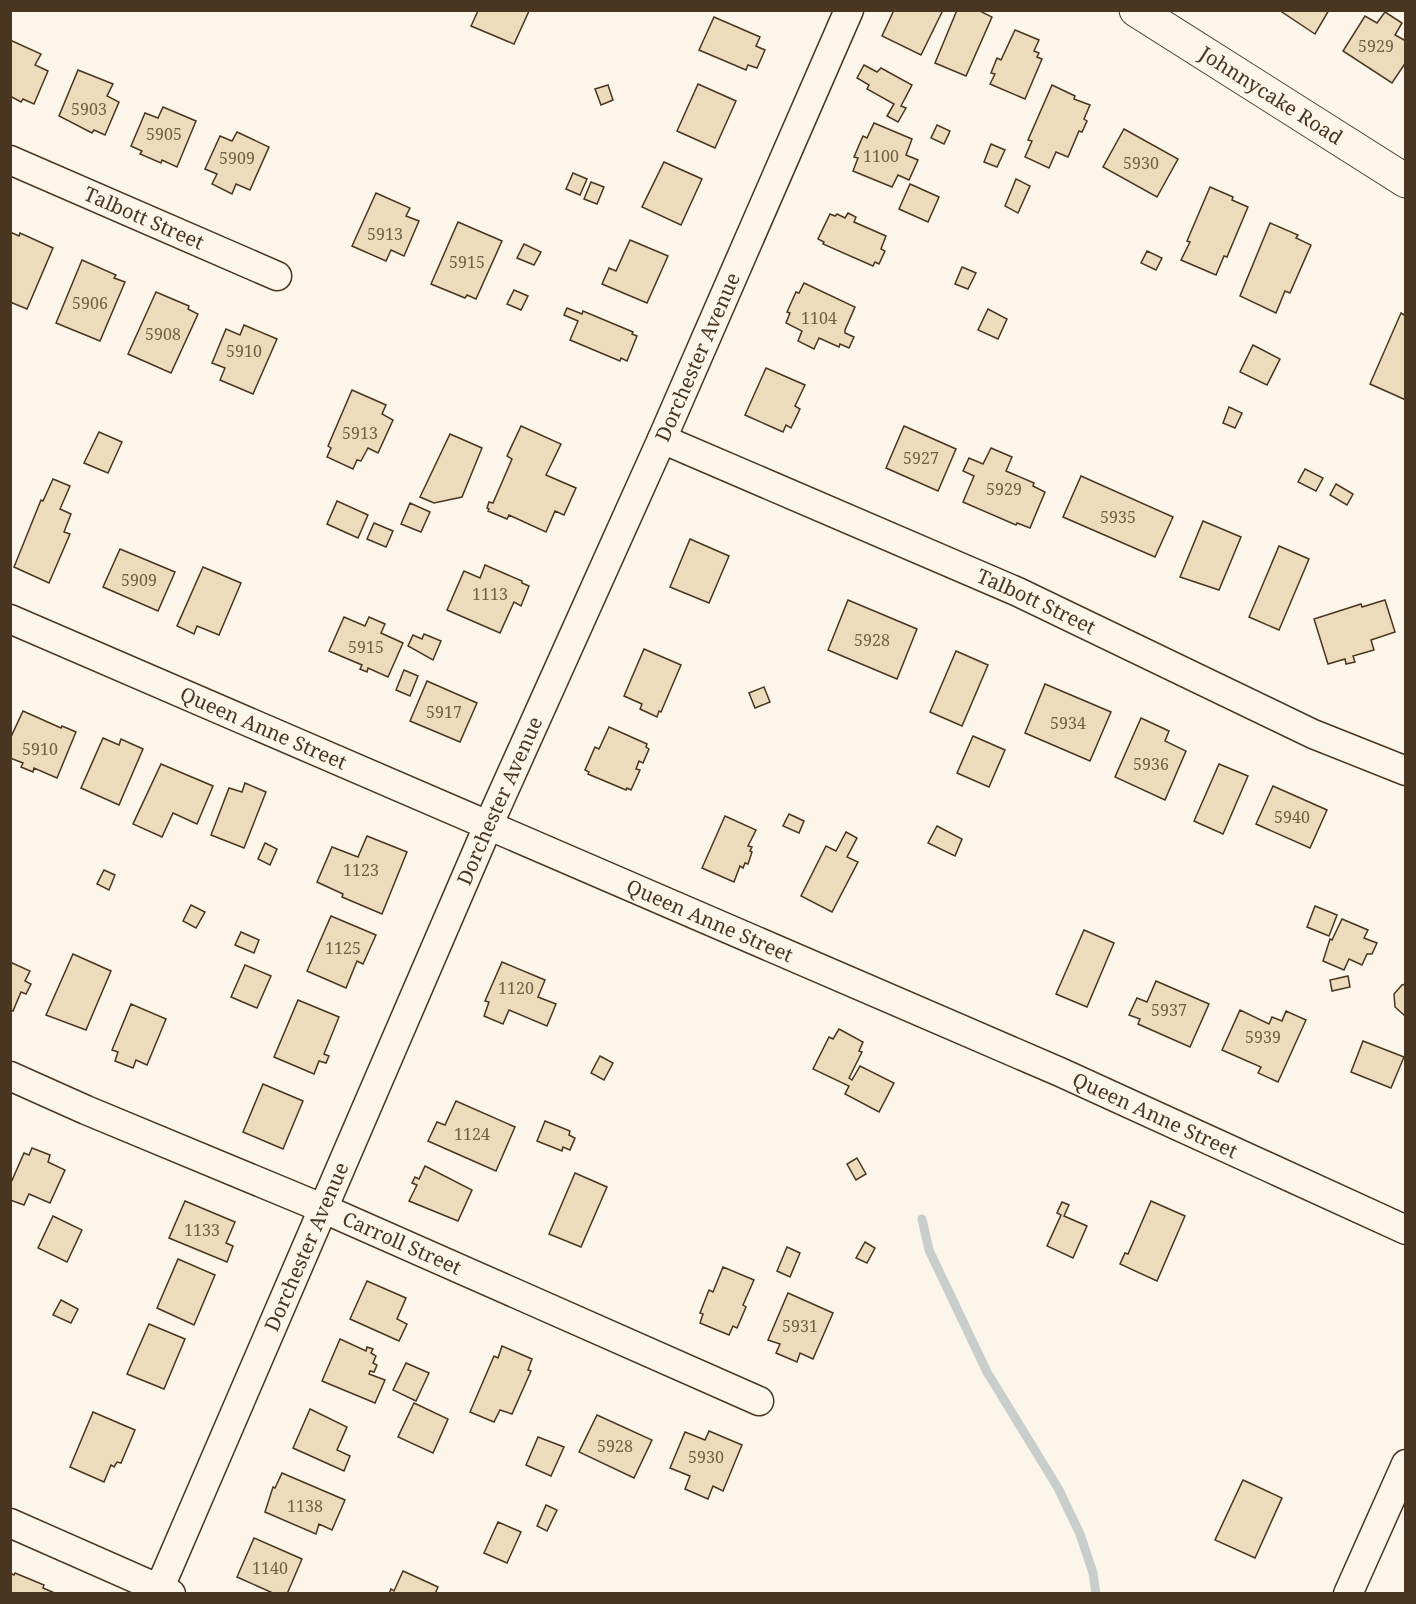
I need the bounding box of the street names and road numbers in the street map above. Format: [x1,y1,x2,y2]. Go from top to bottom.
street label: Johnnycake Road [1194,39,1348,151]
street label: Talbott Street [80,180,208,256]
street label: Dorchester Avenue [649,268,746,446]
street label: Talbott Street [973,562,1100,640]
street label: Queen Anne Street [176,680,351,776]
street label: Dorchester Avenue [450,712,548,889]
street label: Queen Anne Street [622,873,797,968]
street label: Queen Anne Street [1068,1066,1242,1164]
street label: Dorchester Avenue [258,1158,355,1335]
street label: Carroll Street [338,1205,466,1281]

